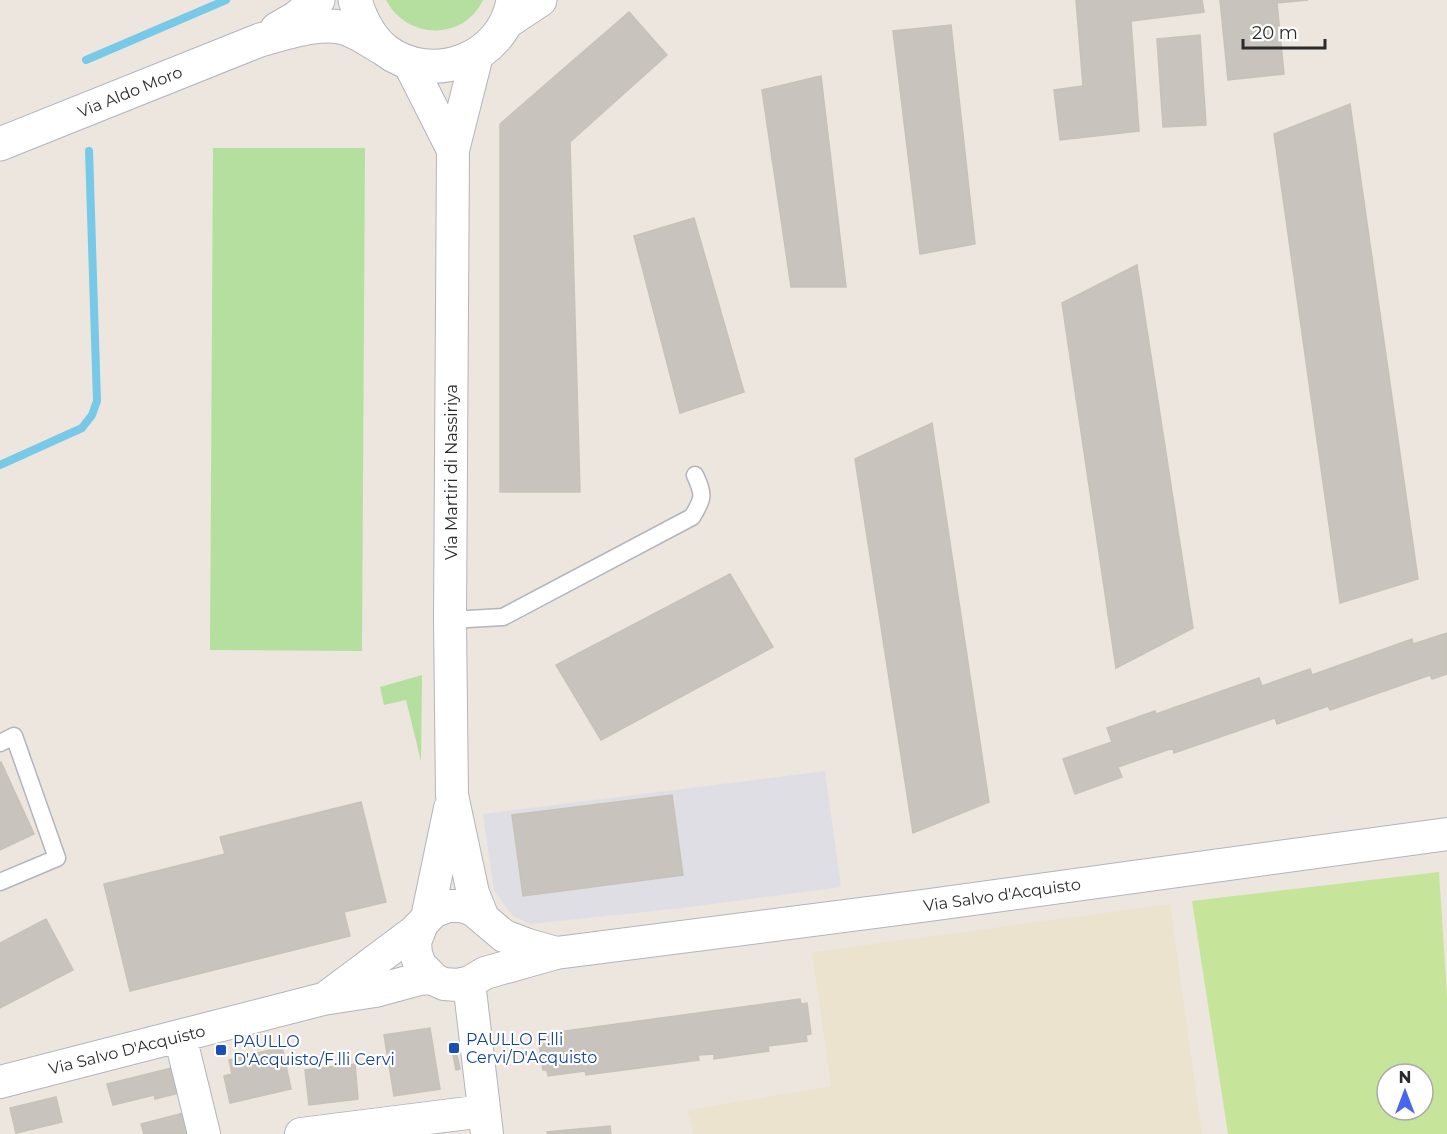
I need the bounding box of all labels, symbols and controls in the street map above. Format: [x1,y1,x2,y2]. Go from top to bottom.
scale bar [1243,12,1326,50]
text: 20 m [1252,22,1298,44]
street label: Via Aldo Moro [75,62,185,122]
street label: Via Martiri di Nassiriya [442,384,461,560]
street label: Via Salvo d'Acquisto [922,875,1082,915]
street label: Via Salvo D'Acquisto [47,1021,207,1079]
place label: PAULLO F.lli Cervi/D'Acquisto [466,1030,597,1067]
place label: PAULLO D'Acquisto/F.lli Cervi [233,1032,395,1069]
marker: PAULLO F.lli Cervi/D'Acquisto [447,1041,461,1055]
marker: PAULLO D'Acquisto/F.lli Cervi [214,1043,228,1057]
north arrow [1375,1062,1435,1122]
text: N [1399,1068,1411,1087]

